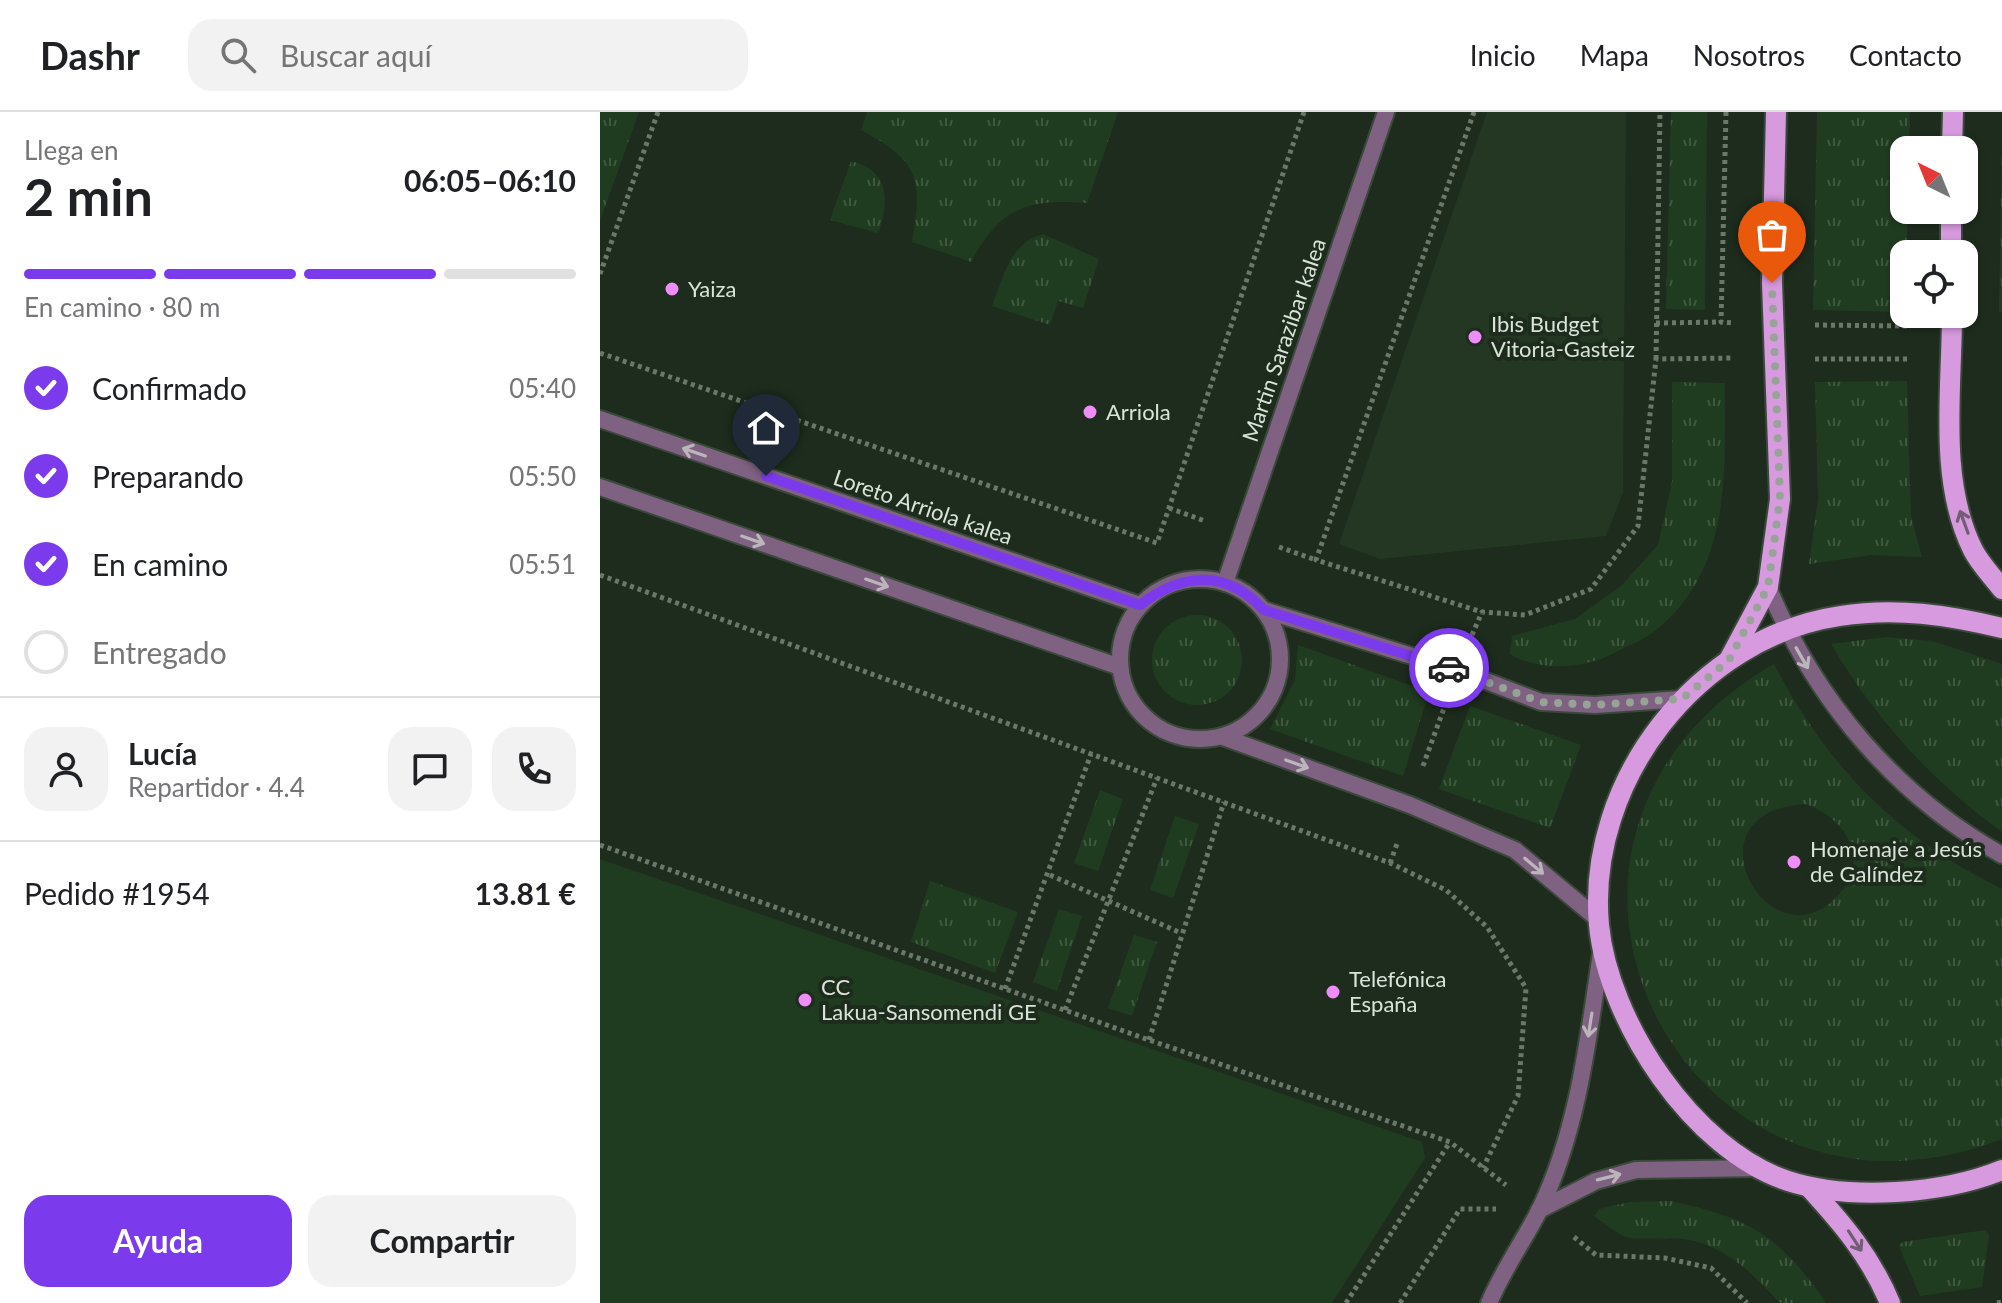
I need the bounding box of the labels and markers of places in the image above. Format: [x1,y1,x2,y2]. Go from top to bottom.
pin [1738,201,1806,283]
place label: Yaiza [688,275,736,302]
marker: Yaiza [663,280,681,298]
place label: Ibis Budget Vitoria-Gasteiz [1491,310,1635,362]
marker: Ibis Budget Vitoria-Gasteiz [1466,328,1484,346]
pin [732,394,800,476]
place label: Arriola [1106,398,1171,425]
marker: Arriola [1081,403,1099,421]
place label: Homenaje a Jesús de Galíndez [1810,835,1982,887]
marker: Homenaje a Jesús de Galíndez [1785,853,1803,871]
place label: Telefónica España [1349,965,1446,1017]
place label: CC Lakua-Sansomendi GE [821,973,1037,1025]
marker: Telefónica España [1324,983,1342,1001]
marker: CC Lakua-Sansomendi GE [796,991,814,1009]

